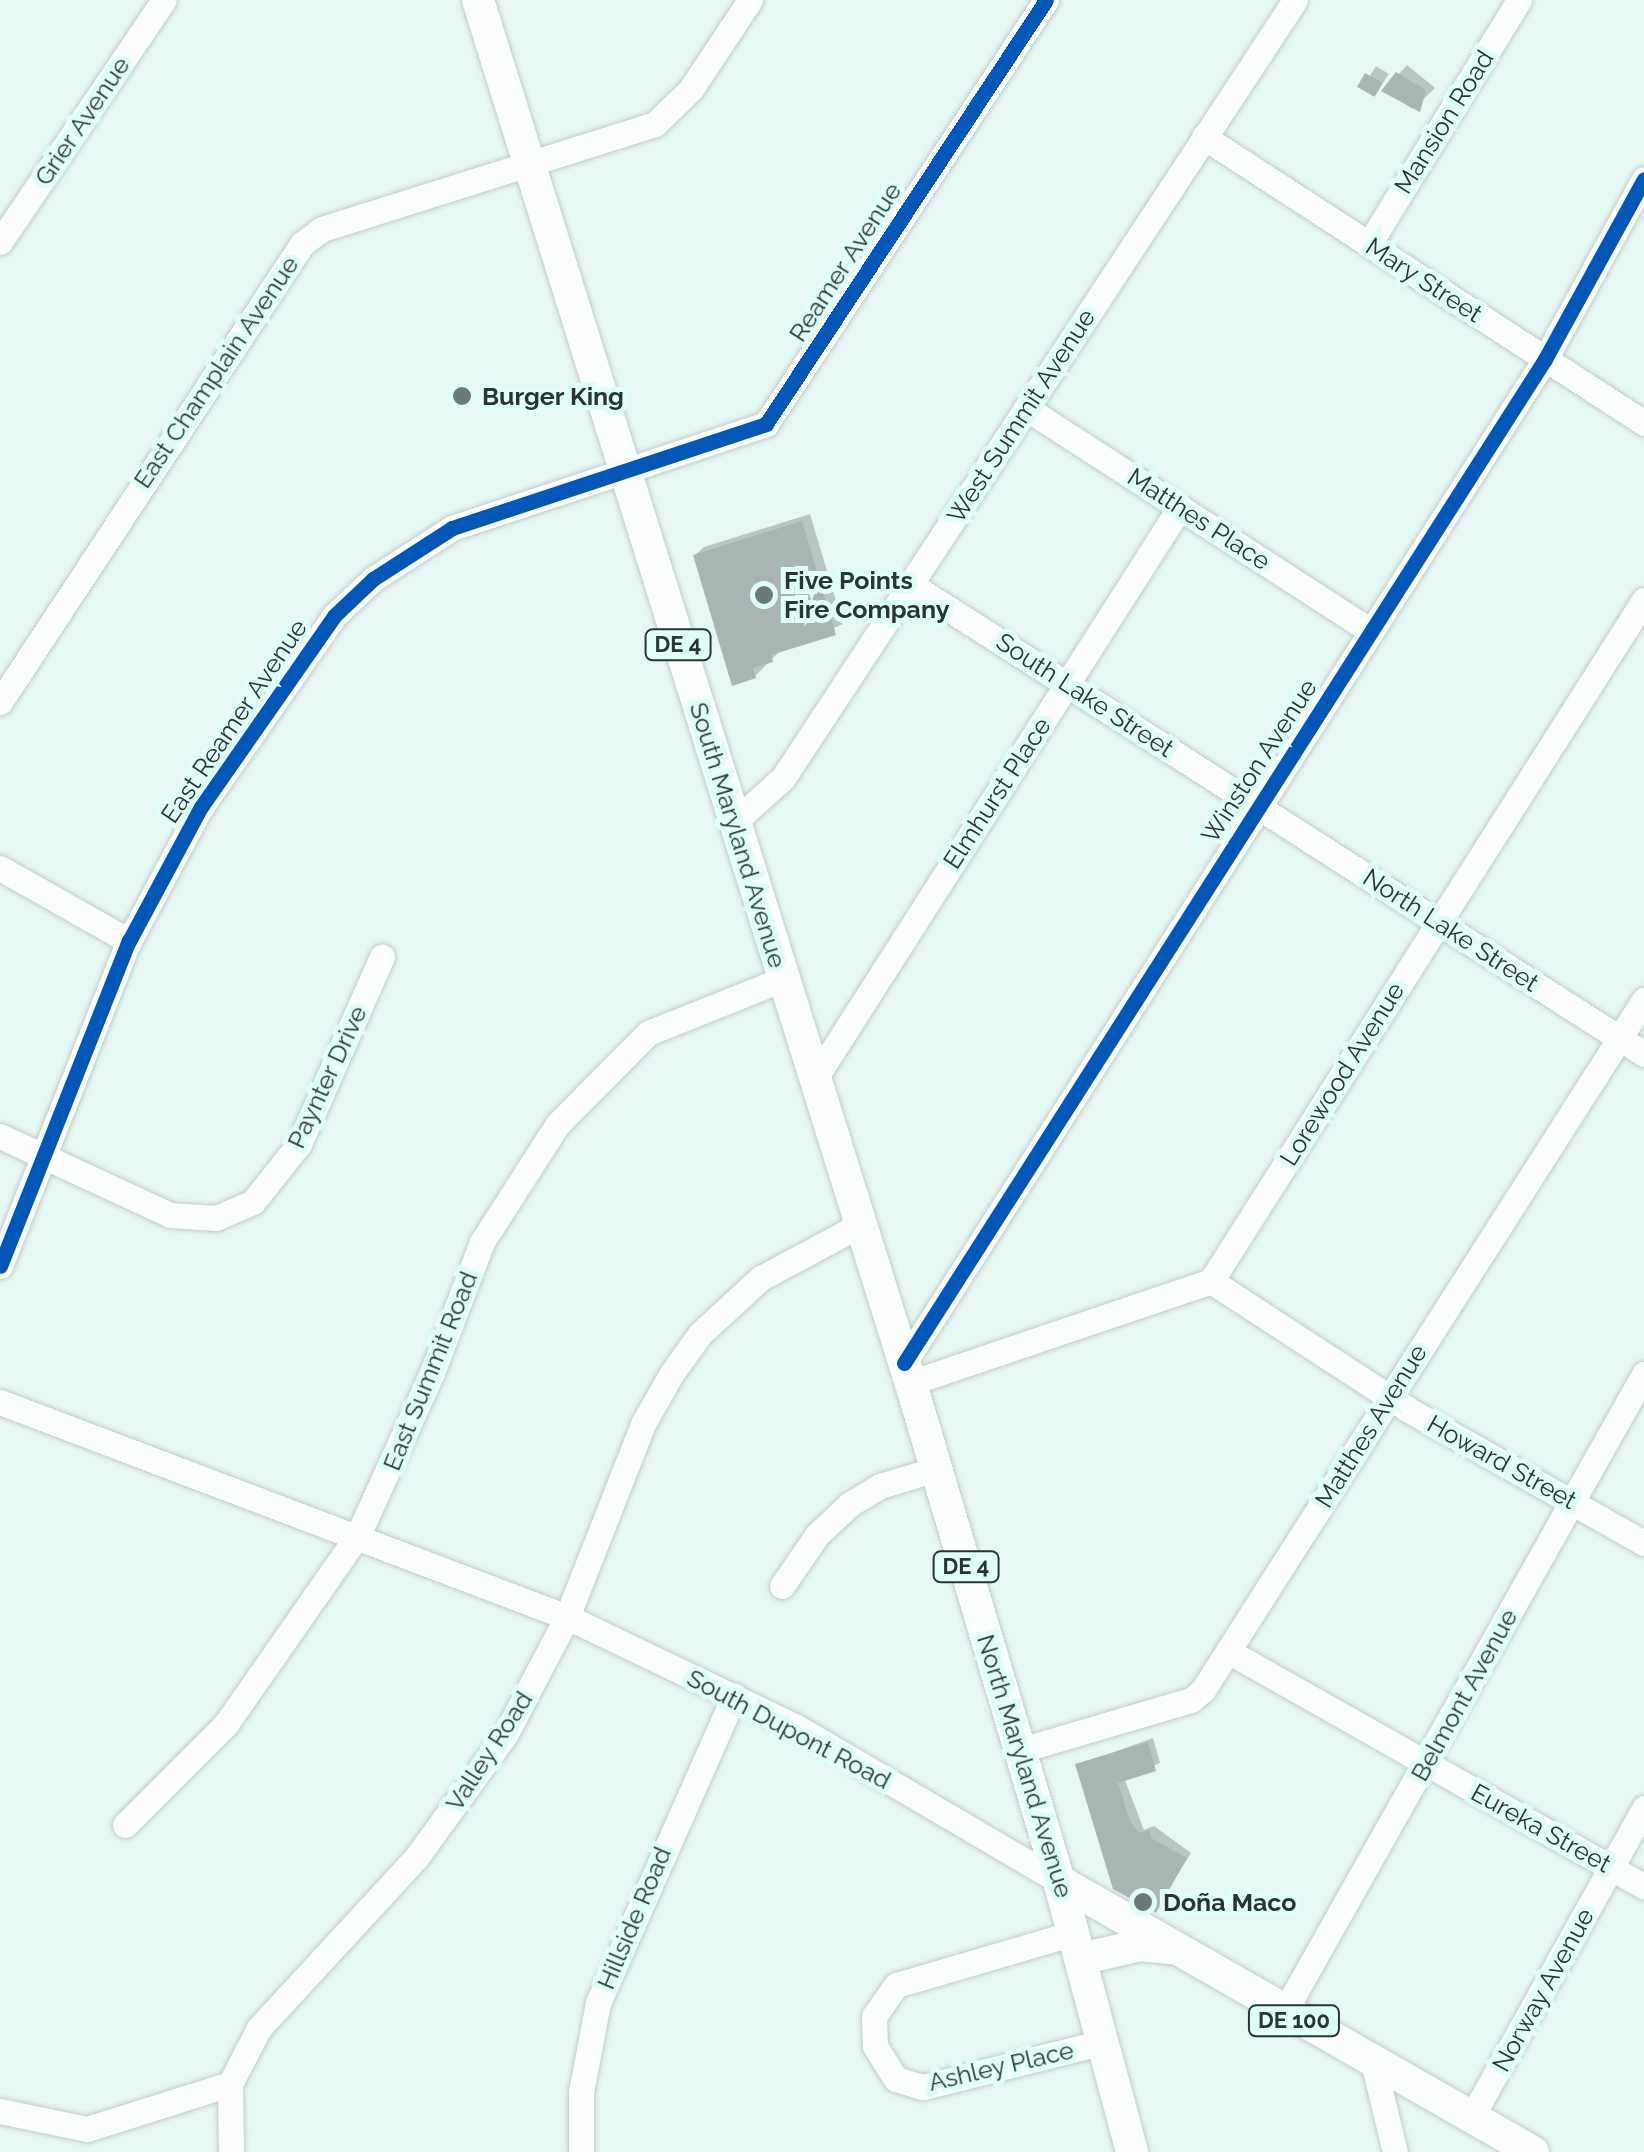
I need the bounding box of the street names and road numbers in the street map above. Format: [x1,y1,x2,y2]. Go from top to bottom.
street label: Mansion Road [1388,45,1500,199]
street label: Grier Avenue [28,51,136,191]
street label: Reamer Avenue [782,176,908,348]
street label: Mary Street [1360,231,1488,329]
street label: East Champlain Avenue [127,250,305,494]
street label: West Summit Avenue [940,303,1102,529]
street label: Matthes Place [1122,462,1276,576]
street label: East Reamer Avenue [154,613,314,829]
street label: South Lake Street [991,626,1179,764]
road number: DE 4 [643,628,713,662]
street label: Winston Avenue [1195,673,1323,849]
street label: South Maryland Avenue [683,698,793,972]
street label: Elmhurst Place [937,712,1057,874]
street label: North Lake Street [1358,862,1544,998]
street label: Lorewood Avenue [1273,977,1411,1171]
street label: Paynter Drive [281,1001,373,1153]
street label: East Summit Road [376,1267,484,1475]
street label: Matthes Avenue [1309,1339,1433,1513]
street label: Howard Street [1422,1409,1582,1515]
road number: DE 4 [931,1550,1001,1584]
street label: Belmont Avenue [1404,1603,1524,1787]
street label: North Maryland Avenue [971,1630,1079,1902]
street label: South Dupont Road [682,1663,896,1795]
street label: Valley Road [439,1685,539,1817]
street label: Eureka Street [1466,1777,1616,1879]
street label: Hillside Road [591,1842,677,1994]
street label: Norway Avenue [1485,1902,1601,2078]
road number: DE 100 [1246,2004,1342,2038]
street label: Ashley Place [925,2035,1077,2097]

